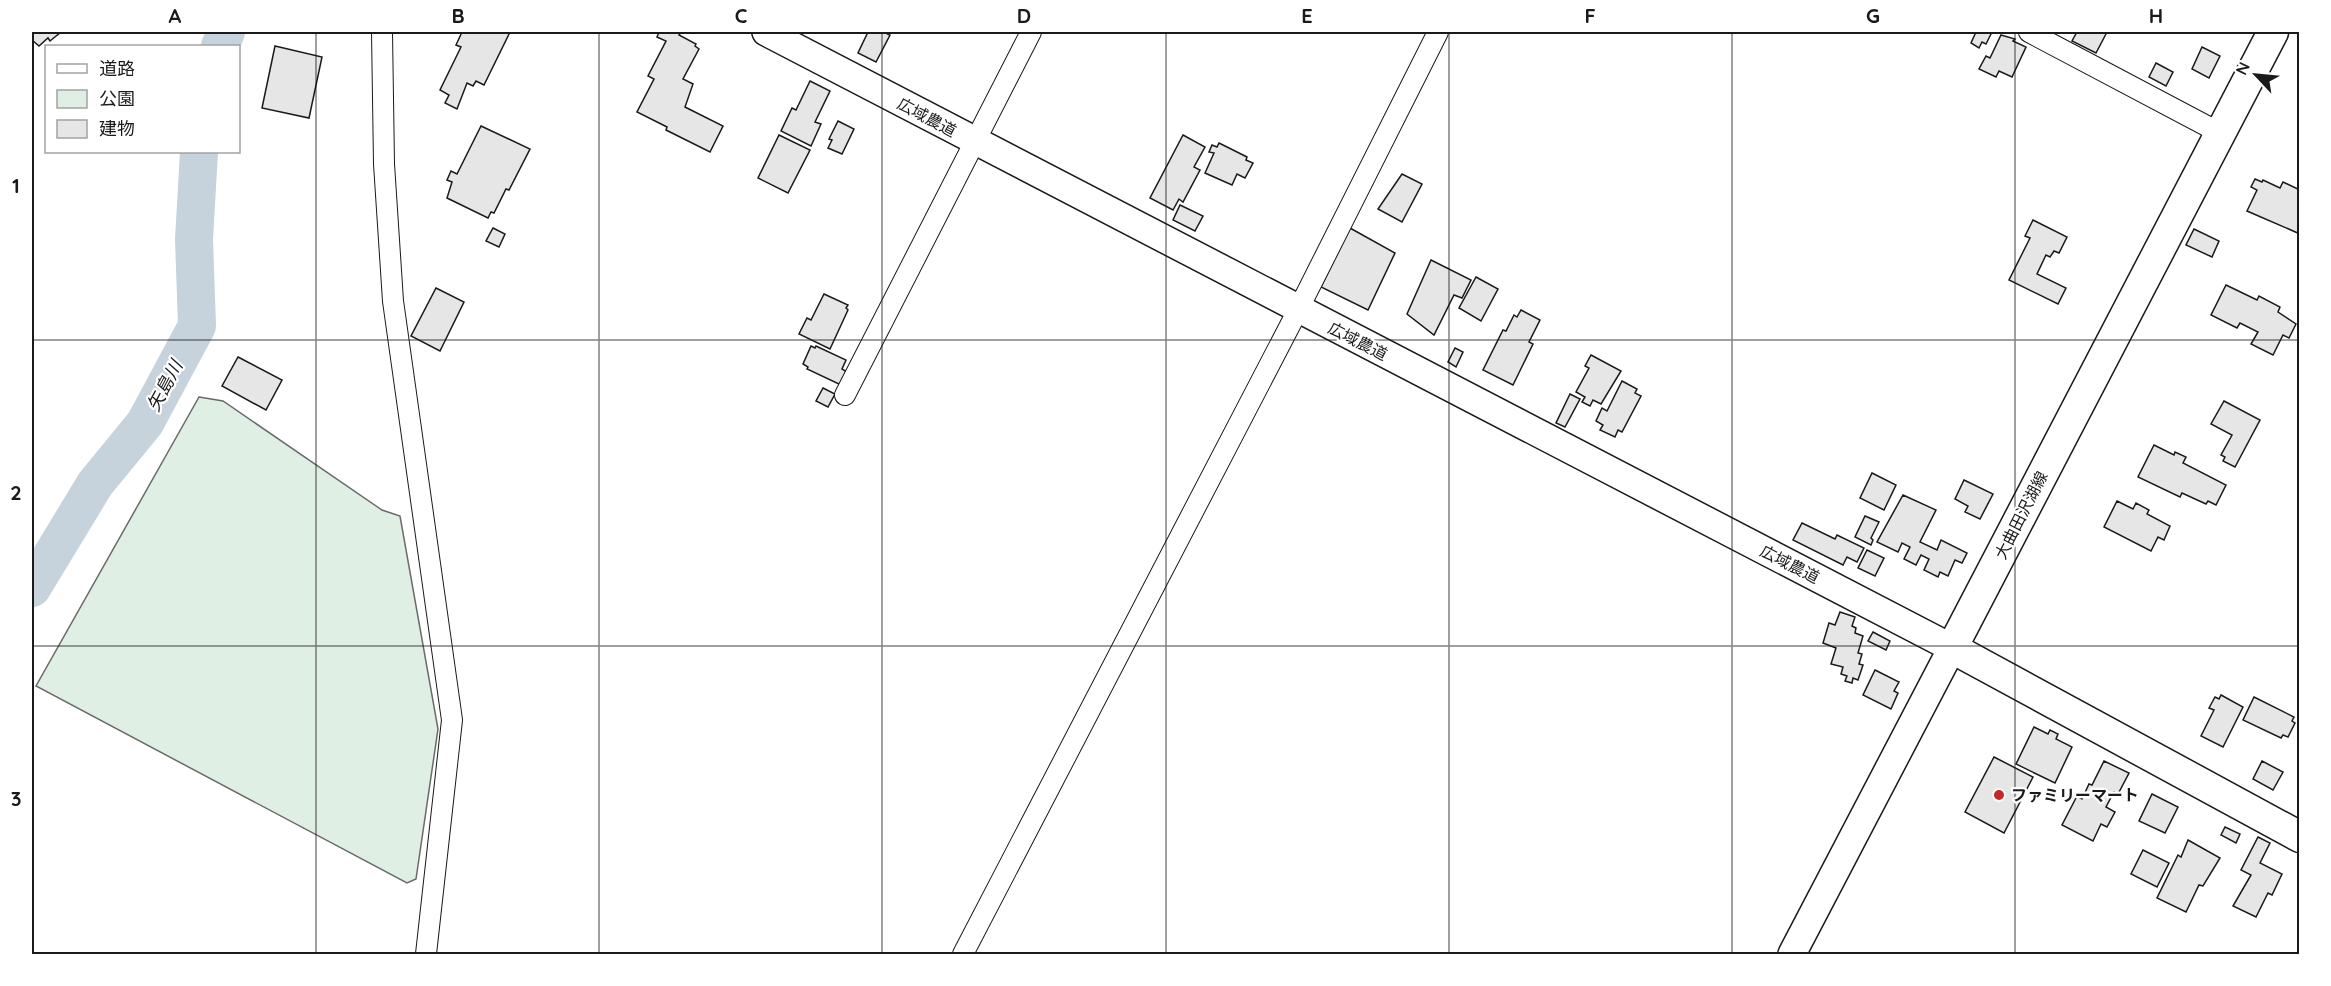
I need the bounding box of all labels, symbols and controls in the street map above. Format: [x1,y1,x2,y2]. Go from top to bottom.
text: A [169,3,182,28]
text: B [451,3,465,28]
text: C [735,3,748,28]
text: D [1017,3,1031,28]
text: E [1301,3,1313,28]
text: F [1584,3,1596,28]
text: G [1866,3,1880,28]
text: H [2149,3,2163,28]
legend [45,45,240,153]
north arrow [2226,45,2286,105]
text: 道路 [99,57,135,80]
text: N [2231,59,2254,78]
text: 公園 [99,87,135,110]
street label: 広域農道 [894,93,960,141]
text: 建物 [99,117,135,140]
text: 1 [12,173,20,198]
street label: 広域農道 [1325,318,1391,364]
water label: 矢島川 [142,355,188,415]
street label: 大曲田沢湖線 [1990,468,2052,562]
text: 2 [10,480,22,505]
street label: 広域農道 [1757,541,1823,587]
place label: ファミリーマート [2011,785,2139,805]
text: 3 [11,786,21,811]
marker: ファミリーマート [1992,788,2006,802]

